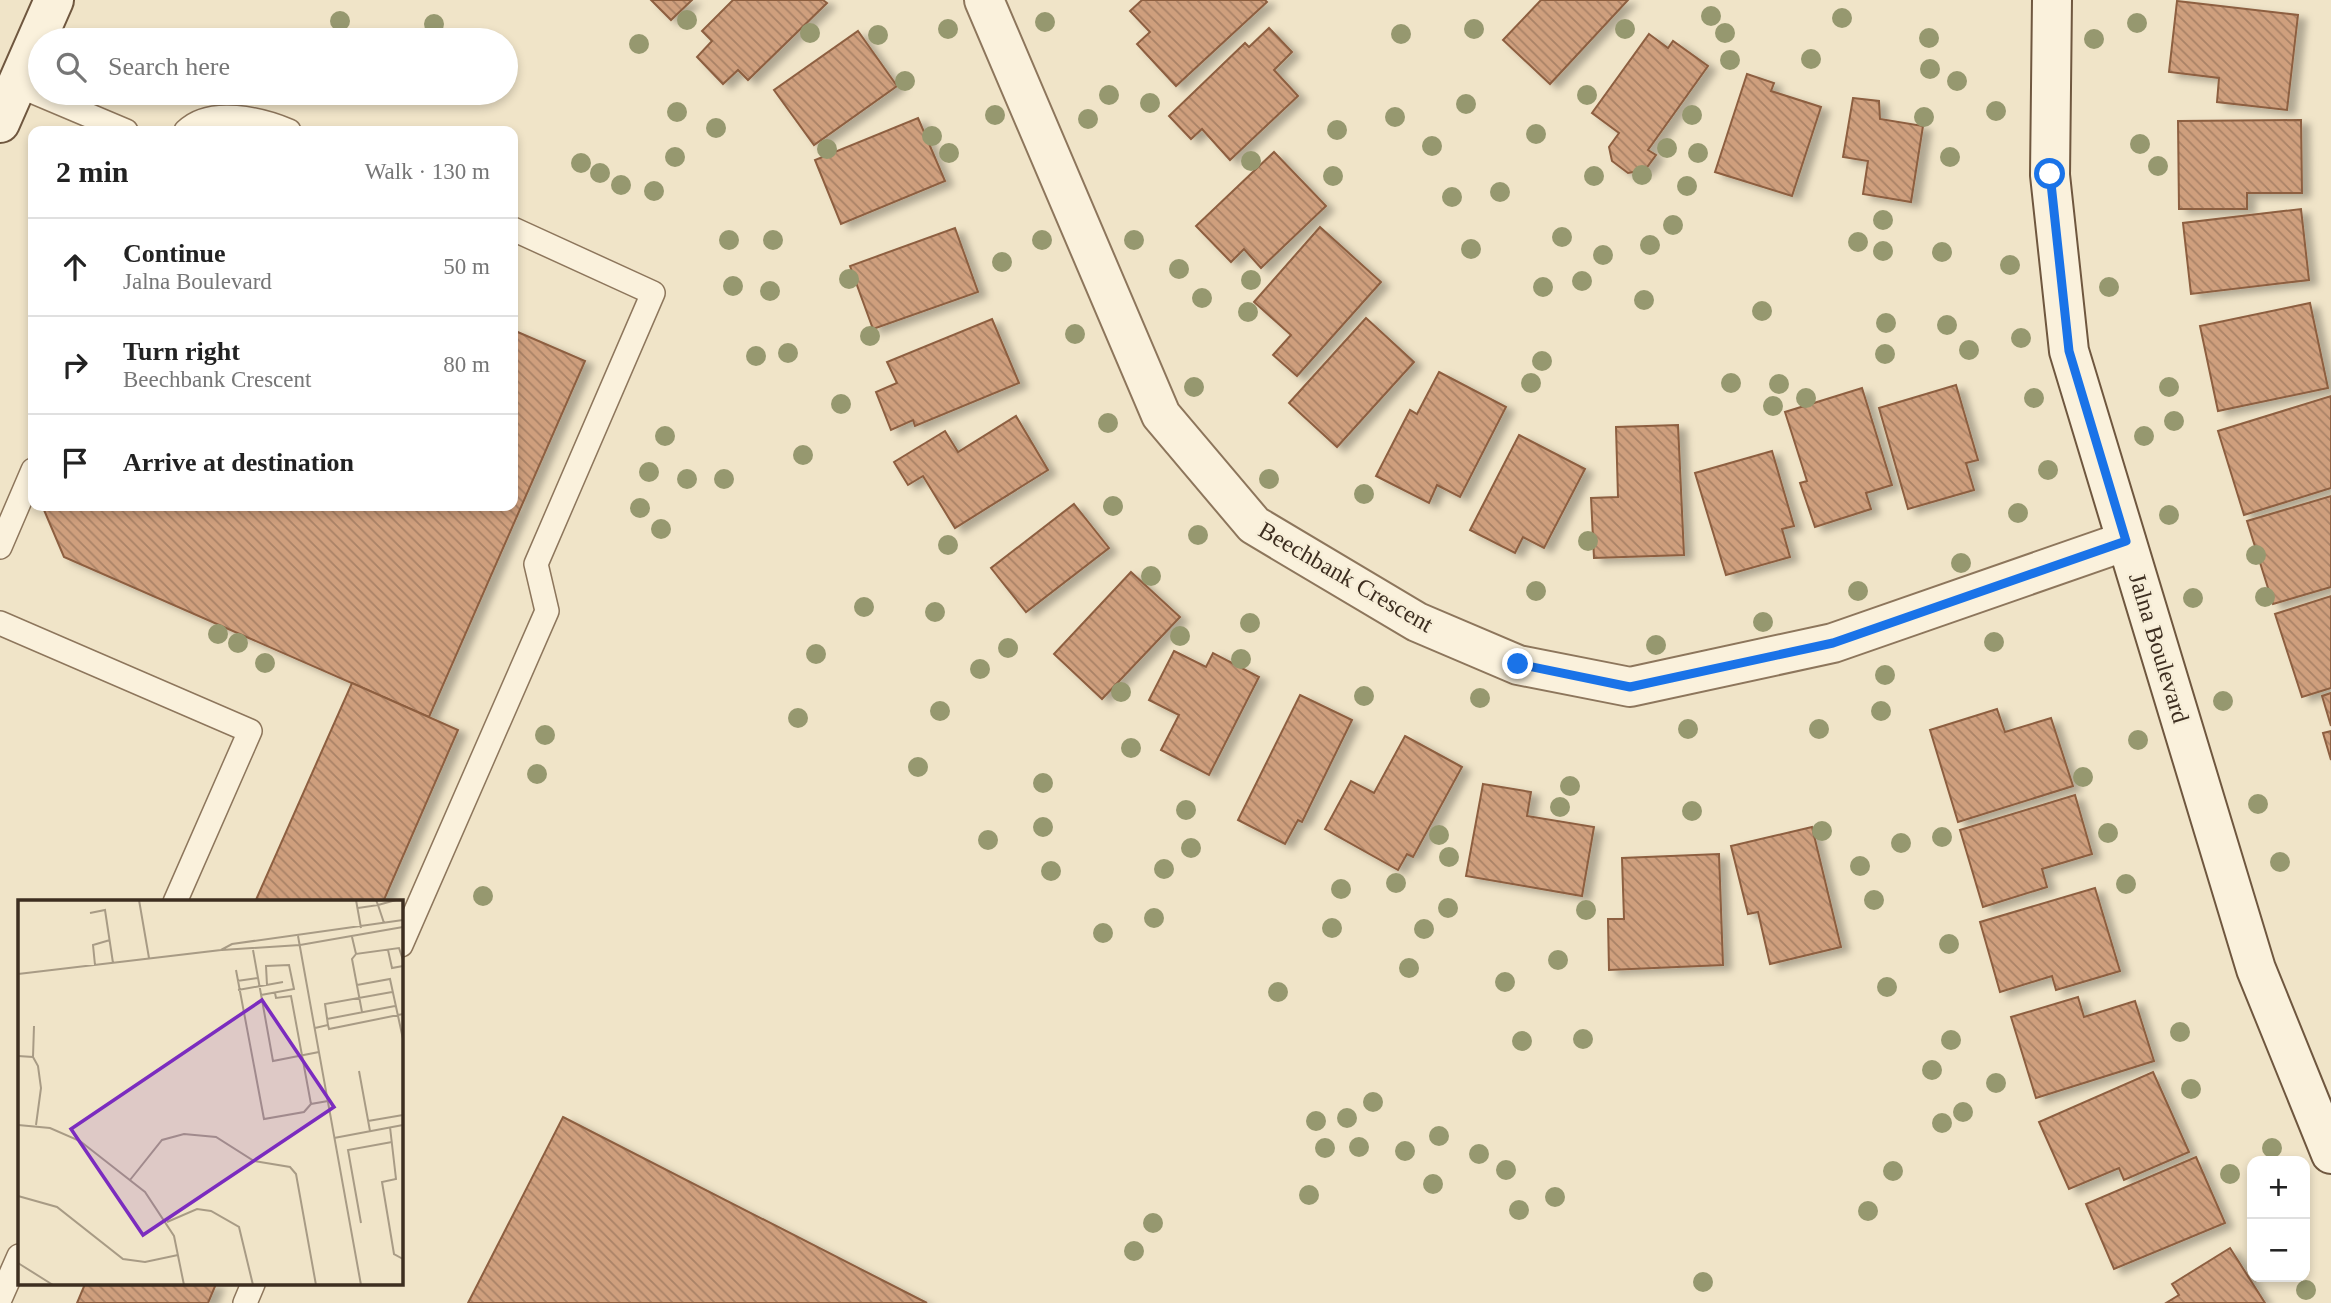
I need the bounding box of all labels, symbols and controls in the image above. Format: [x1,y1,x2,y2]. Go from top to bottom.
search box [28,28,518,105]
icon: search [52,48,90,86]
text: Search here [108,52,230,81]
text: 2 min [56,155,129,188]
route start [2034,158,2065,189]
text: Walk · 130 m [365,159,490,184]
text: Continue [123,239,226,268]
icon: ahead [56,248,94,286]
text: 50 m [443,254,490,279]
text: Jalna Boulevard [123,269,272,294]
text: Turn right [123,337,240,366]
icon: right [56,346,94,384]
text: 80 m [443,352,490,377]
text: Beechbank Crescent [123,367,311,392]
icon: arrive [56,444,94,482]
text: Arrive at destination [123,448,354,477]
street label: Beechbank Crescent [1254,517,1438,638]
street label: Jalna Boulevard [2124,570,2194,726]
route end [1502,648,1533,679]
inset map [18,900,402,1286]
map controls [2247,1156,2310,1282]
button: + [2247,1156,2310,1219]
button: − [2247,1219,2310,1282]

